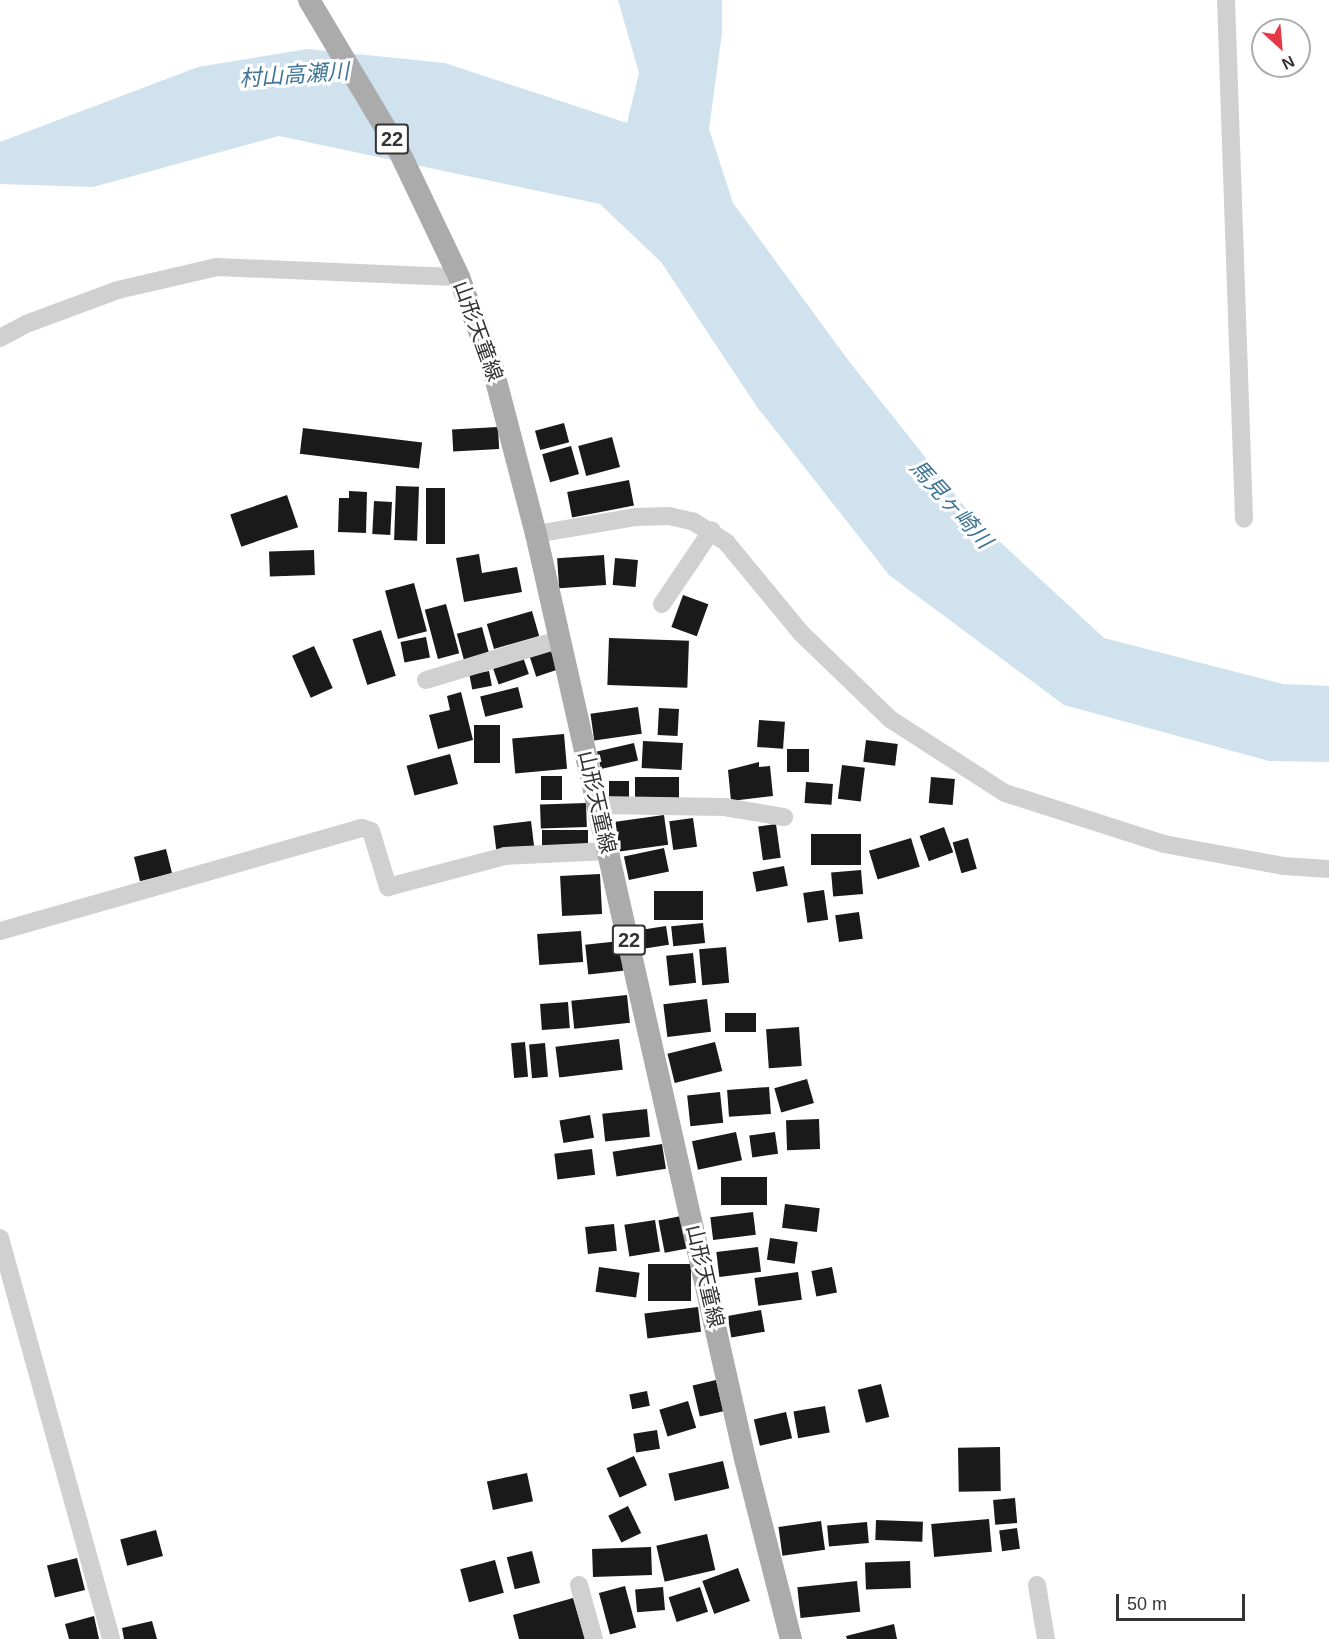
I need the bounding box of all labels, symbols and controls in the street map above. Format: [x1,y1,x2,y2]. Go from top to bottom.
north arrow [1251,18,1311,78]
text: N [1279,53,1297,73]
water label: 村山高瀬川 [238,58,350,92]
road number: 22 [374,122,410,156]
street label: 山形天童線 [448,277,508,385]
water label: 馬見ヶ崎川 [904,454,998,554]
street label: 山形天童線 [573,748,621,856]
road number: 22 [611,923,647,957]
street label: 山形天童線 [681,1222,729,1330]
scale bar [1119,1582,1248,1620]
text: 50 m [1127,1594,1167,1614]

